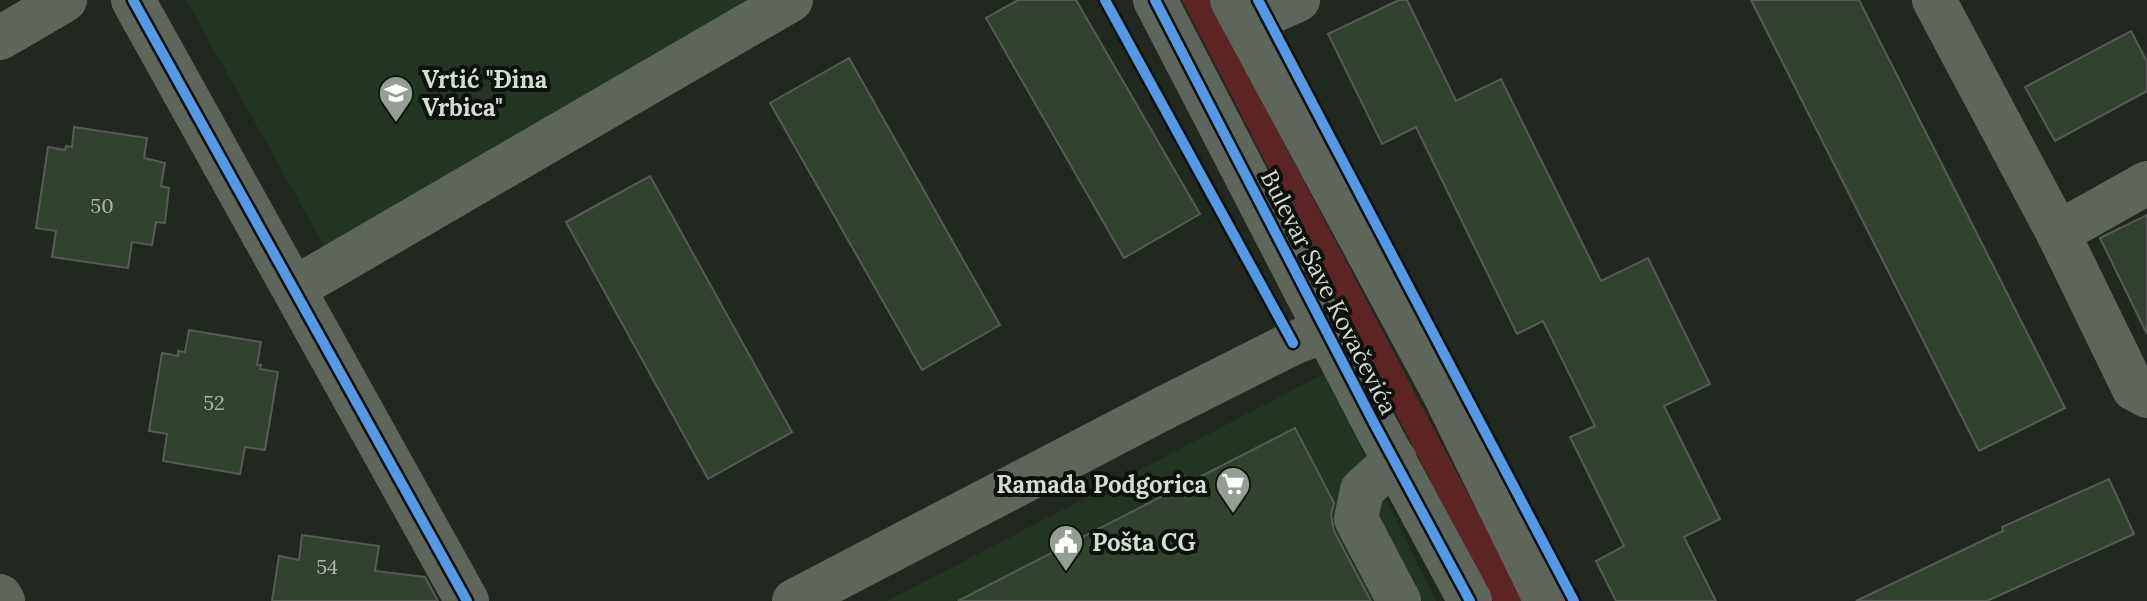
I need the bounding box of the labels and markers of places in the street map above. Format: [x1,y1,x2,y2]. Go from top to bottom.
place label: Vrtić "Đina Vrbica" [422,64,548,123]
school or university icon: Vrtić "Đina Vrbica" [377,74,415,124]
supermarket icon: Ramada Podgorica [1214,465,1252,515]
place label: Ramada Podgorica [996,469,1207,500]
public building icon: Pošta CG [1047,523,1085,573]
place label: Pošta CG [1092,527,1196,558]

